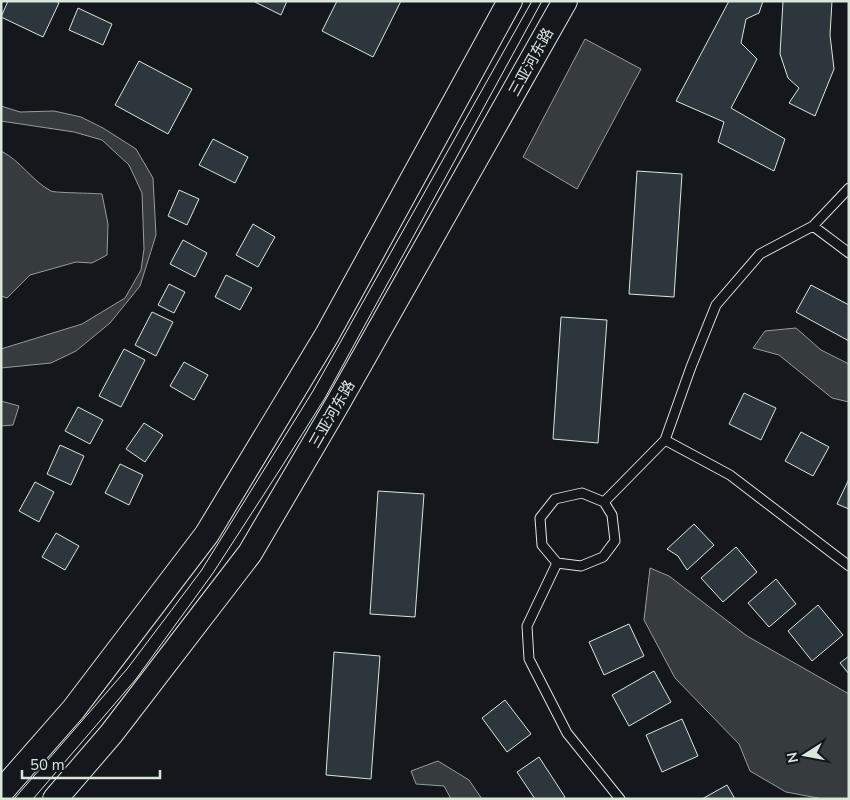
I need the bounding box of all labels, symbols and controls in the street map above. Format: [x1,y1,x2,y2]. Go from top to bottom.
street label: 三亚河东路 [504,24,558,100]
street label: 三亚河东路 [305,377,359,451]
north arrow [780,730,830,780]
scale bar [22,748,160,780]
text: N [782,750,803,764]
text: 50 m [30,755,65,775]

